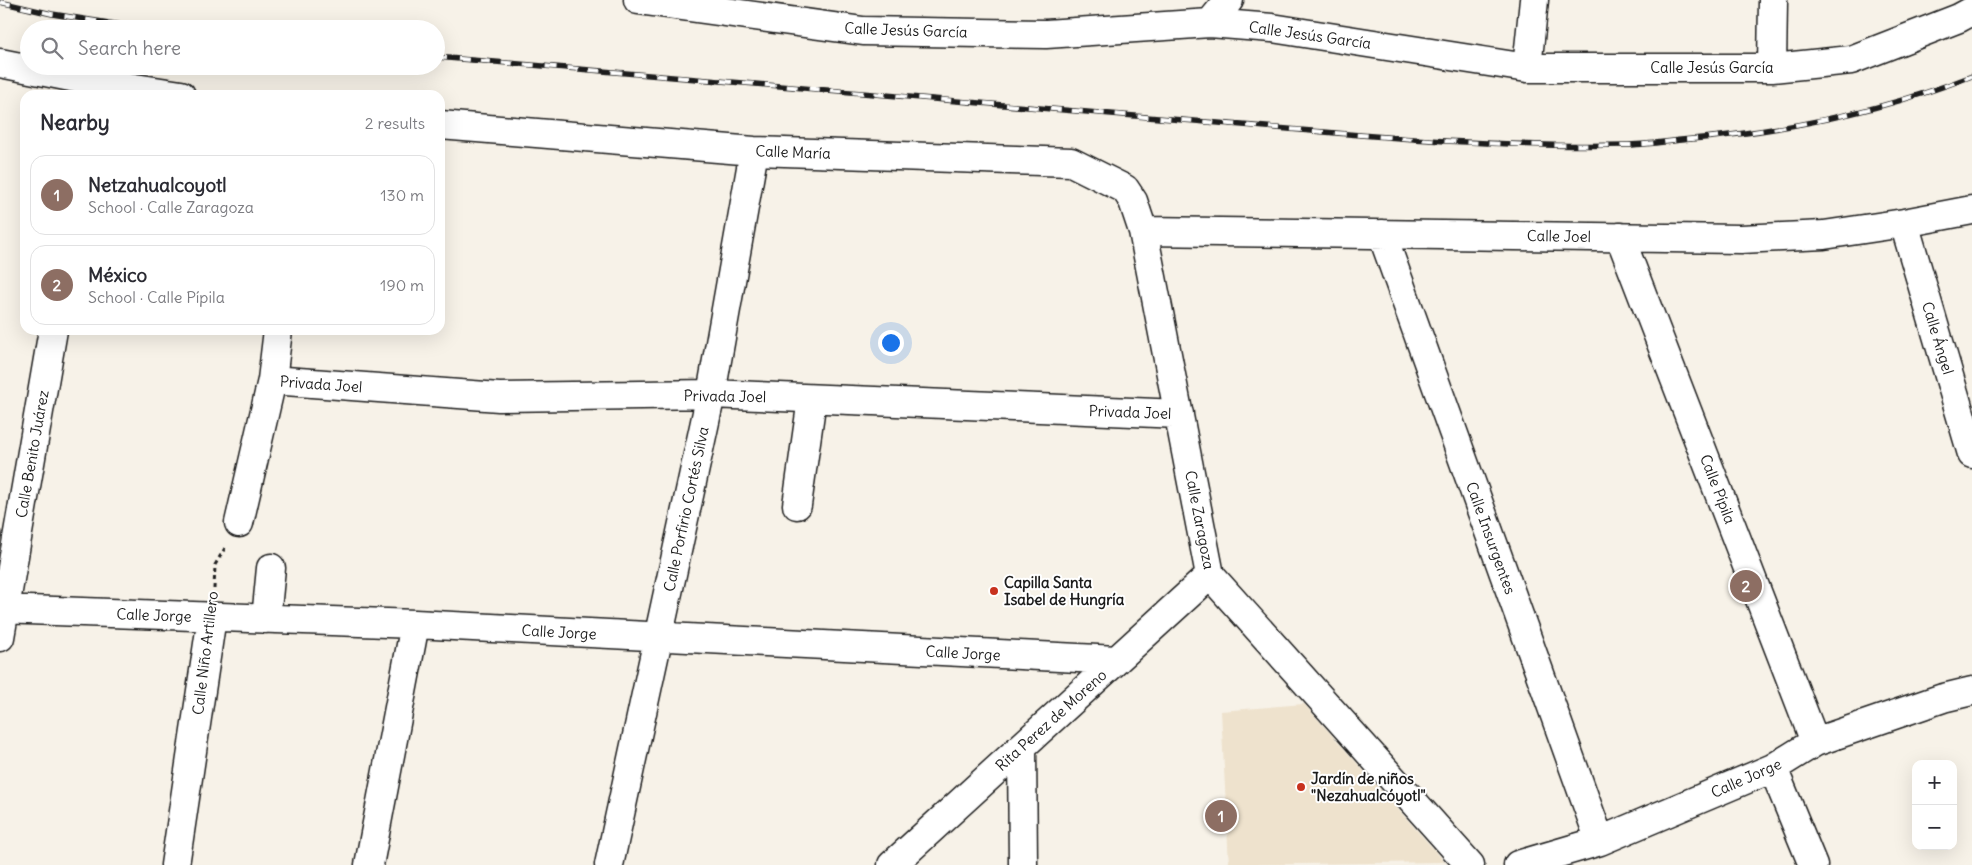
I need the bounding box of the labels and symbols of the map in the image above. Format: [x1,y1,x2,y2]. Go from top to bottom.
street label: Calle Jesús García [1248,17,1373,53]
street label: Calle Jesús García [844,18,968,42]
street label: Calle Jesús García [1650,58,1774,77]
street label: Calle María [755,141,831,163]
street label: Calle Joel [1527,226,1591,246]
street label: Calle Ángel [1918,299,1958,377]
your location [878,330,904,356]
street label: Privada Joel [279,372,363,396]
street label: Privada Joel [684,386,766,406]
street label: Calle Benito Juárez [11,389,53,519]
street label: Privada Joel [1088,401,1172,423]
street label: Calle Porfirio Cortés Silva [659,424,713,593]
street label: Calle Pípila [1696,452,1740,527]
street label: Calle Zaragoza [1181,469,1219,571]
street label: Calle Insurgentes [1462,479,1520,597]
pin: 2 [1730,567,1762,605]
place label: Capilla Santa Isabel de Hungría [1004,573,1125,610]
marker: Capilla Santa Isabel de Hungría [988,585,1000,597]
street label: Calle Niño Artillero [188,590,222,716]
street label: Calle Jorge [116,604,192,626]
street label: Calle Jorge [521,621,597,643]
street label: Calle Jorge [925,642,1001,664]
street label: Rita Perez de Moreno [992,665,1110,775]
street label: Calle Jorge [1708,754,1784,802]
place label: Jardín de niños "Nezahualcóyotl" [1311,769,1426,806]
marker: Jardín de niños "Nezahualcóyotl" [1295,781,1307,793]
pin: 1 [1205,797,1237,835]

